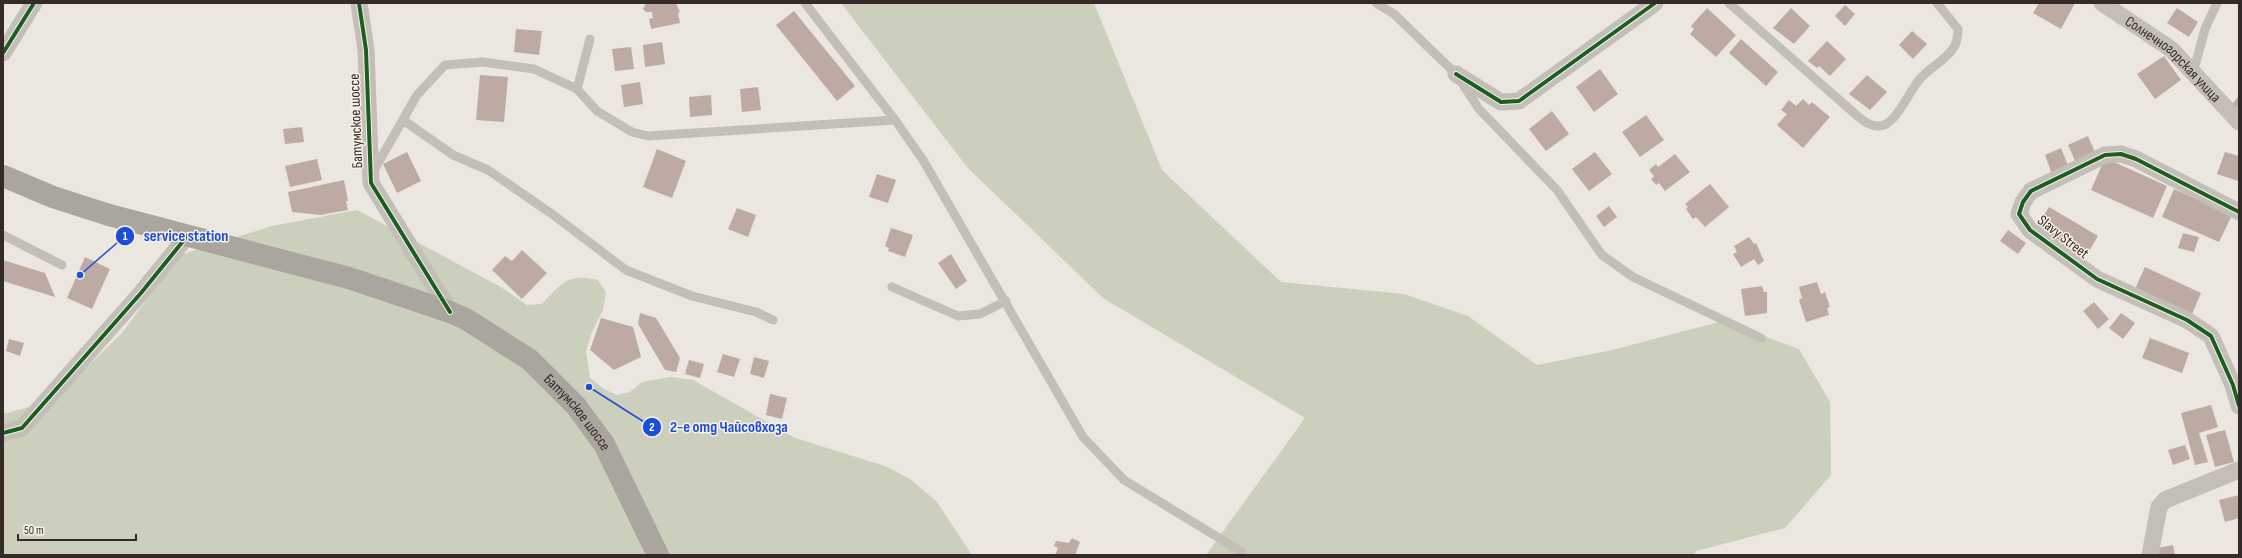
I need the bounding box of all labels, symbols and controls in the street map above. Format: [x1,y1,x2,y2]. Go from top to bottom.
street label: Солнечногорская улица [2121,12,2225,106]
street label: Батумское шоссе [345,73,367,169]
street label: Slavy Street [2033,211,2093,263]
callout: service station [115,222,236,250]
text: service station [144,227,228,246]
text: 1 [123,229,128,244]
street label: Батумское шоссе [540,370,615,454]
callout: 2-е отд Чайсовхоза [642,413,796,441]
text: 2-е отд Чайсовхоза [670,418,788,437]
text: 2 [649,420,655,435]
scale bar [18,516,136,542]
text: 50 m [24,523,44,538]

